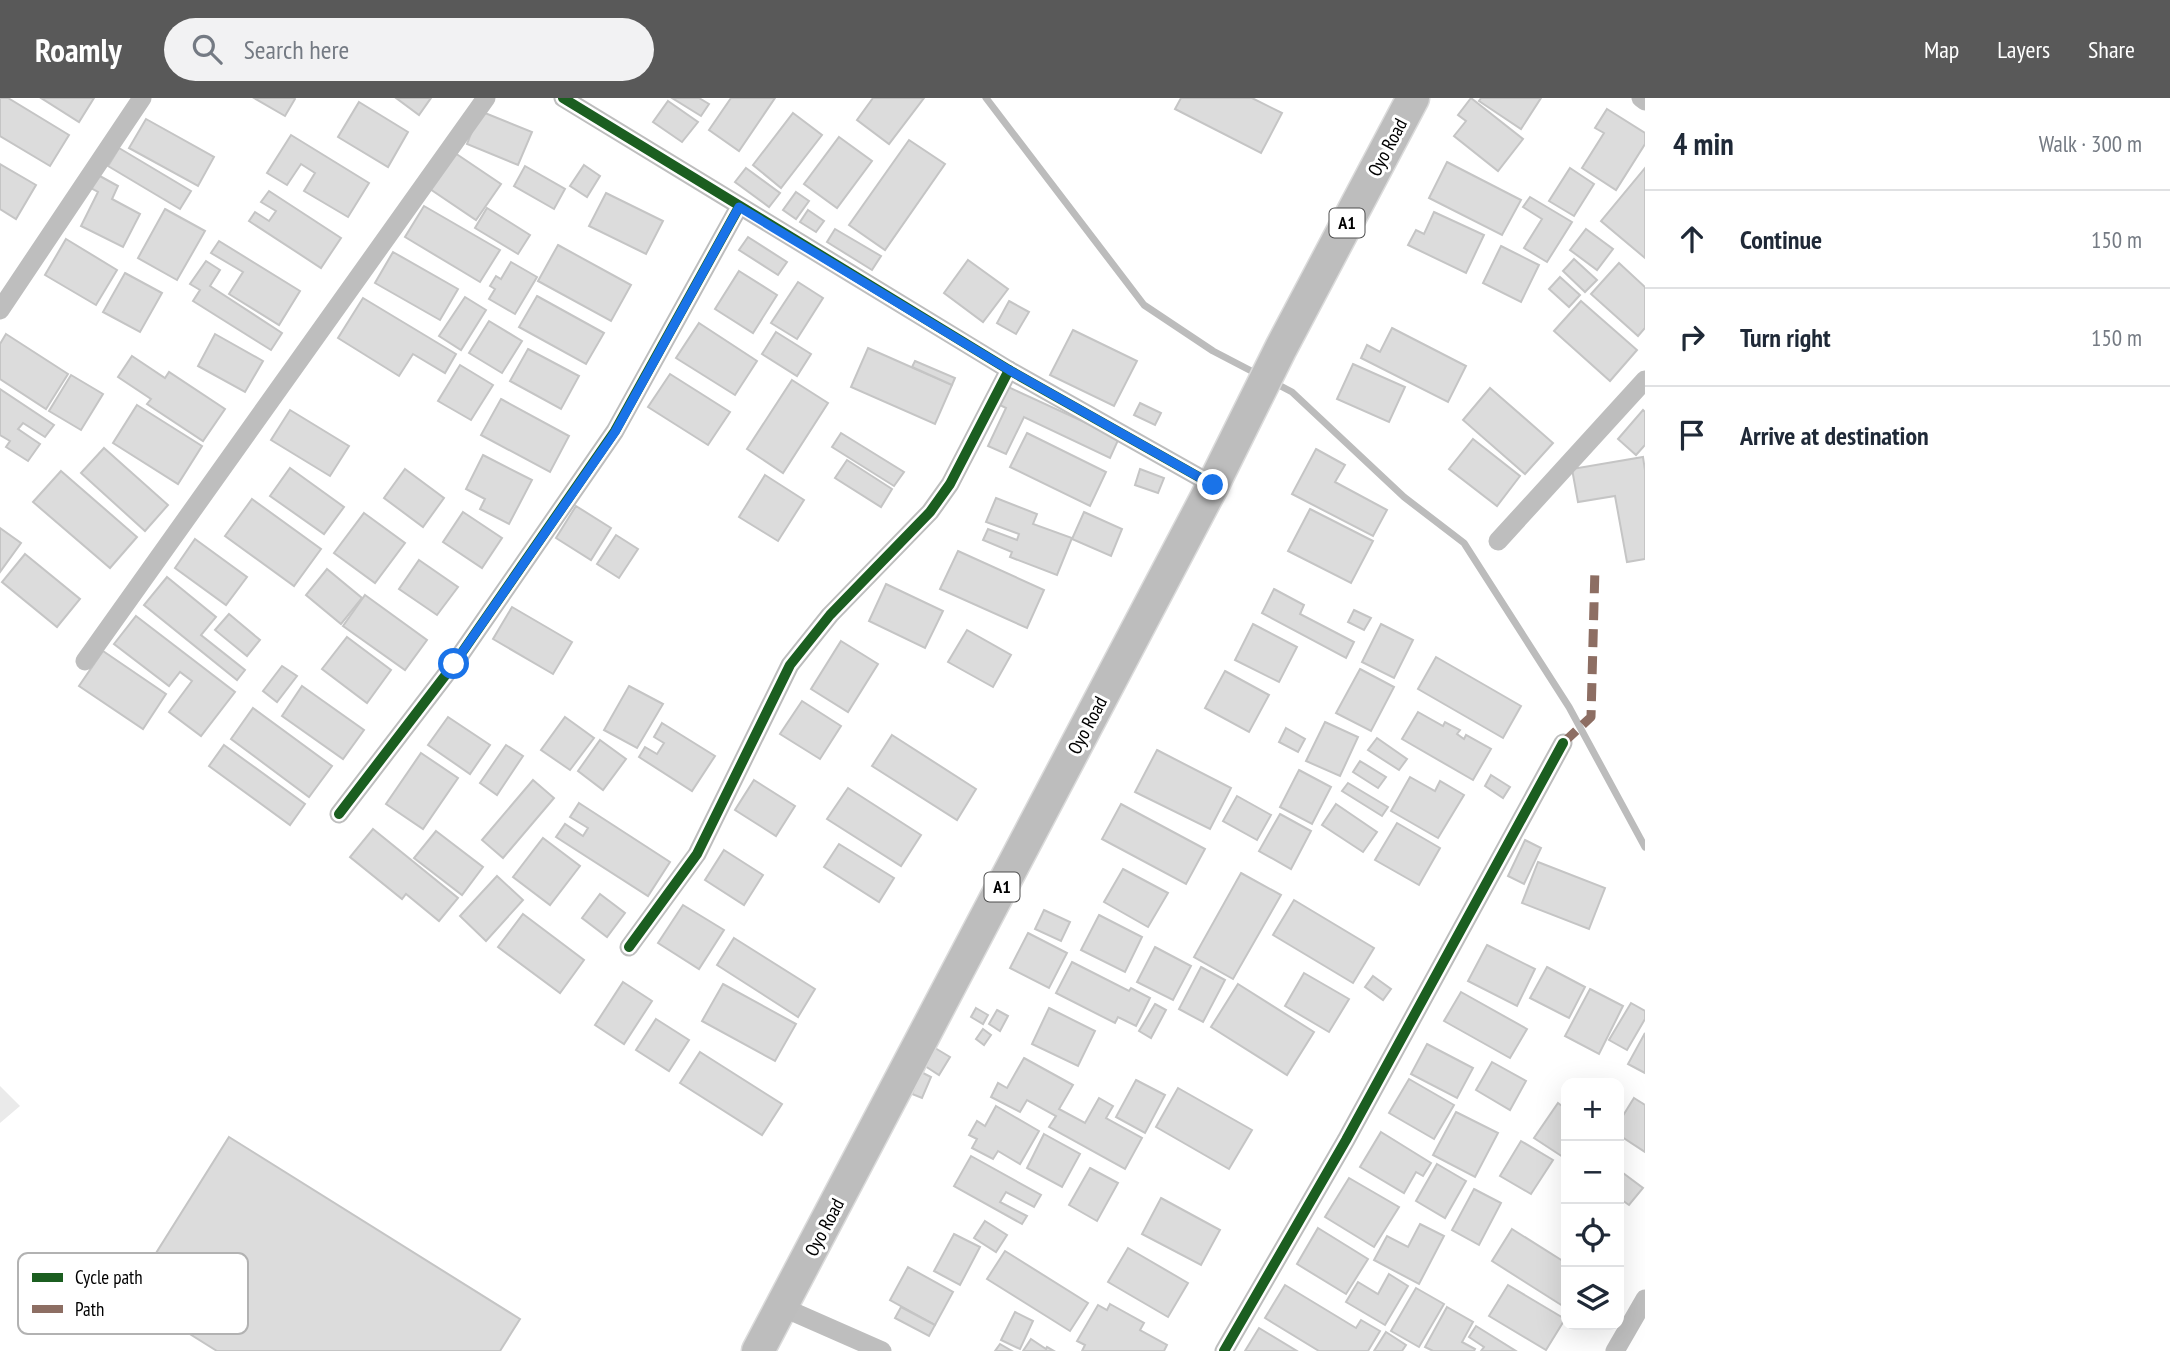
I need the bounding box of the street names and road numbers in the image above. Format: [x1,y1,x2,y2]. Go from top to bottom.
street label: Oyo Road [1362,114,1412,180]
road number: A1 [1330,208,1364,238]
street label: Oyo Road [1062,692,1112,758]
road number: A1 [984,872,1020,902]
street label: Oyo Road [799,1194,849,1260]

